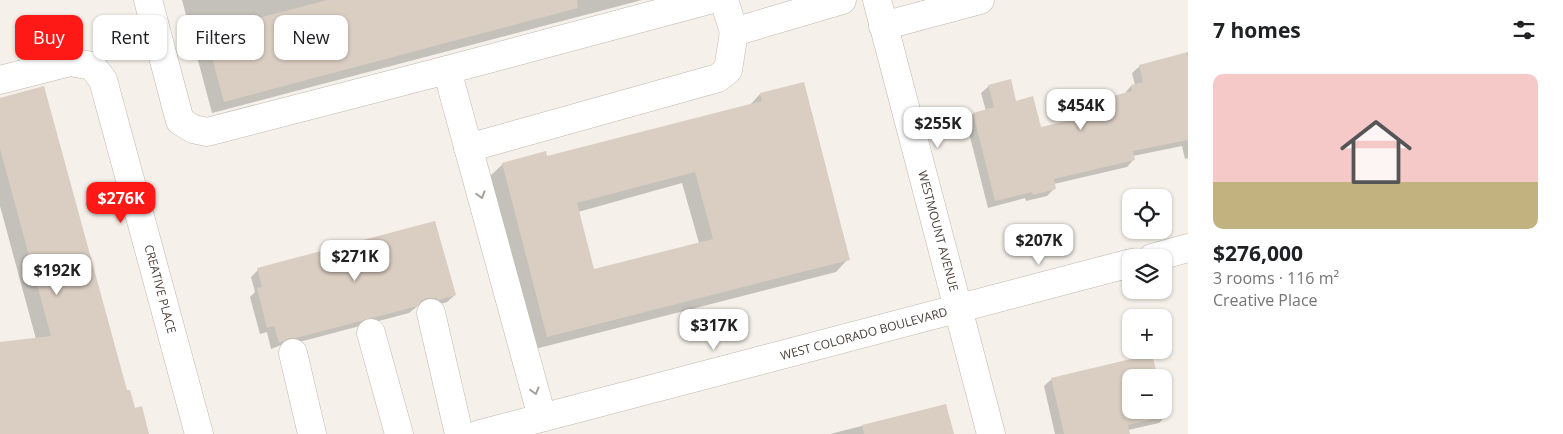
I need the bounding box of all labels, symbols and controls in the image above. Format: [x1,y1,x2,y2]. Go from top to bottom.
chip: Buy [15,15,83,60]
chip: Rent [93,15,167,60]
chip: Filters [177,15,264,60]
chip: New [274,15,348,60]
text: 7 homes [1213,16,1301,44]
icon: filters [1510,16,1538,44]
pin: $454K [1046,88,1116,131]
text: $454K [1057,94,1105,116]
pin: $255K [903,106,973,149]
icon: home [1331,107,1421,197]
text: $255K [914,112,962,134]
street label: WESTMOUNT AVENUE [914,169,963,293]
pin: $276K [86,182,156,224]
text: $276K [97,187,145,209]
map controls [1122,189,1172,419]
button: locate [1122,189,1172,239]
one-way arrow [476,191,486,199]
pin: $207K [1004,224,1074,266]
text: $207K [1015,229,1063,251]
text: $276,000 [1213,239,1303,267]
pin: $271K [320,240,390,282]
street label: CREATIVE PLACE [140,243,181,335]
text: $271K [331,245,379,267]
button: layers [1122,249,1172,299]
pin: $192K [22,254,92,296]
text: $192K [33,259,81,281]
text: 3 rooms · 116 m² [1213,267,1339,289]
text: Creative Place [1213,289,1318,311]
street label: WEST COLORADO BOULEVARD [778,303,949,364]
pin: $317K [679,308,749,351]
button: + [1122,309,1172,359]
text: $317K [690,314,738,336]
button: − [1122,369,1172,419]
one-way arrow [530,387,540,395]

